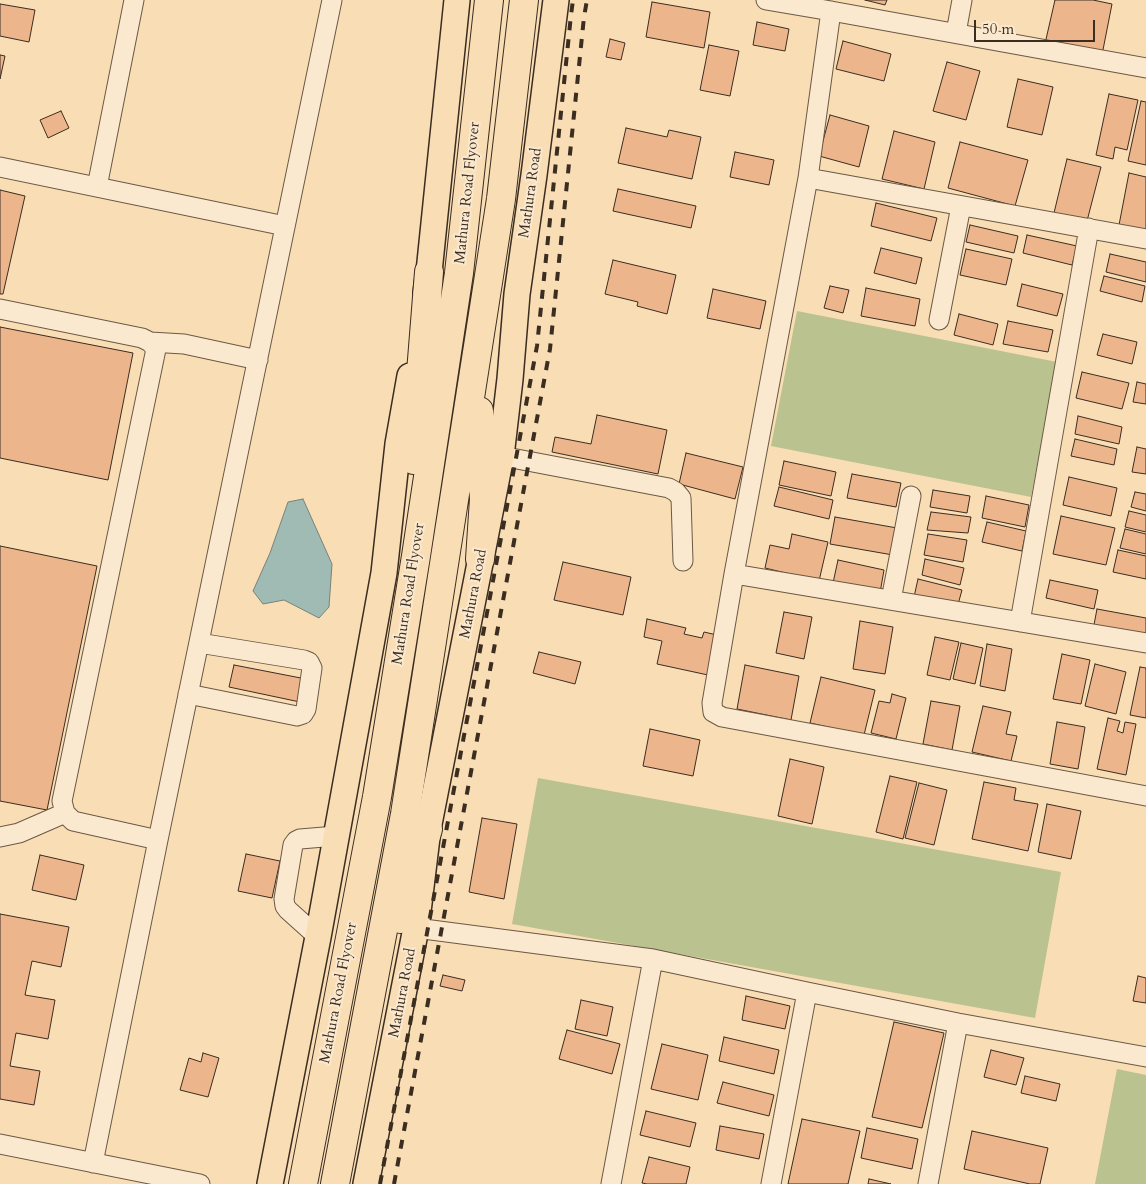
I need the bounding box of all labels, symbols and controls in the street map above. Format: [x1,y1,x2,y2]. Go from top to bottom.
scale bar [976,10,1097,42]
text: 50 m [982,19,1014,39]
street label: Mathura Road Flyover [452,121,484,265]
street label: Mathura Road [516,147,546,239]
street label: Mathura Road Flyover [389,522,429,666]
street label: Mathura Road [457,548,491,640]
street label: Mathura Road Flyover [317,921,361,1065]
street label: Mathura Road [386,947,420,1039]

